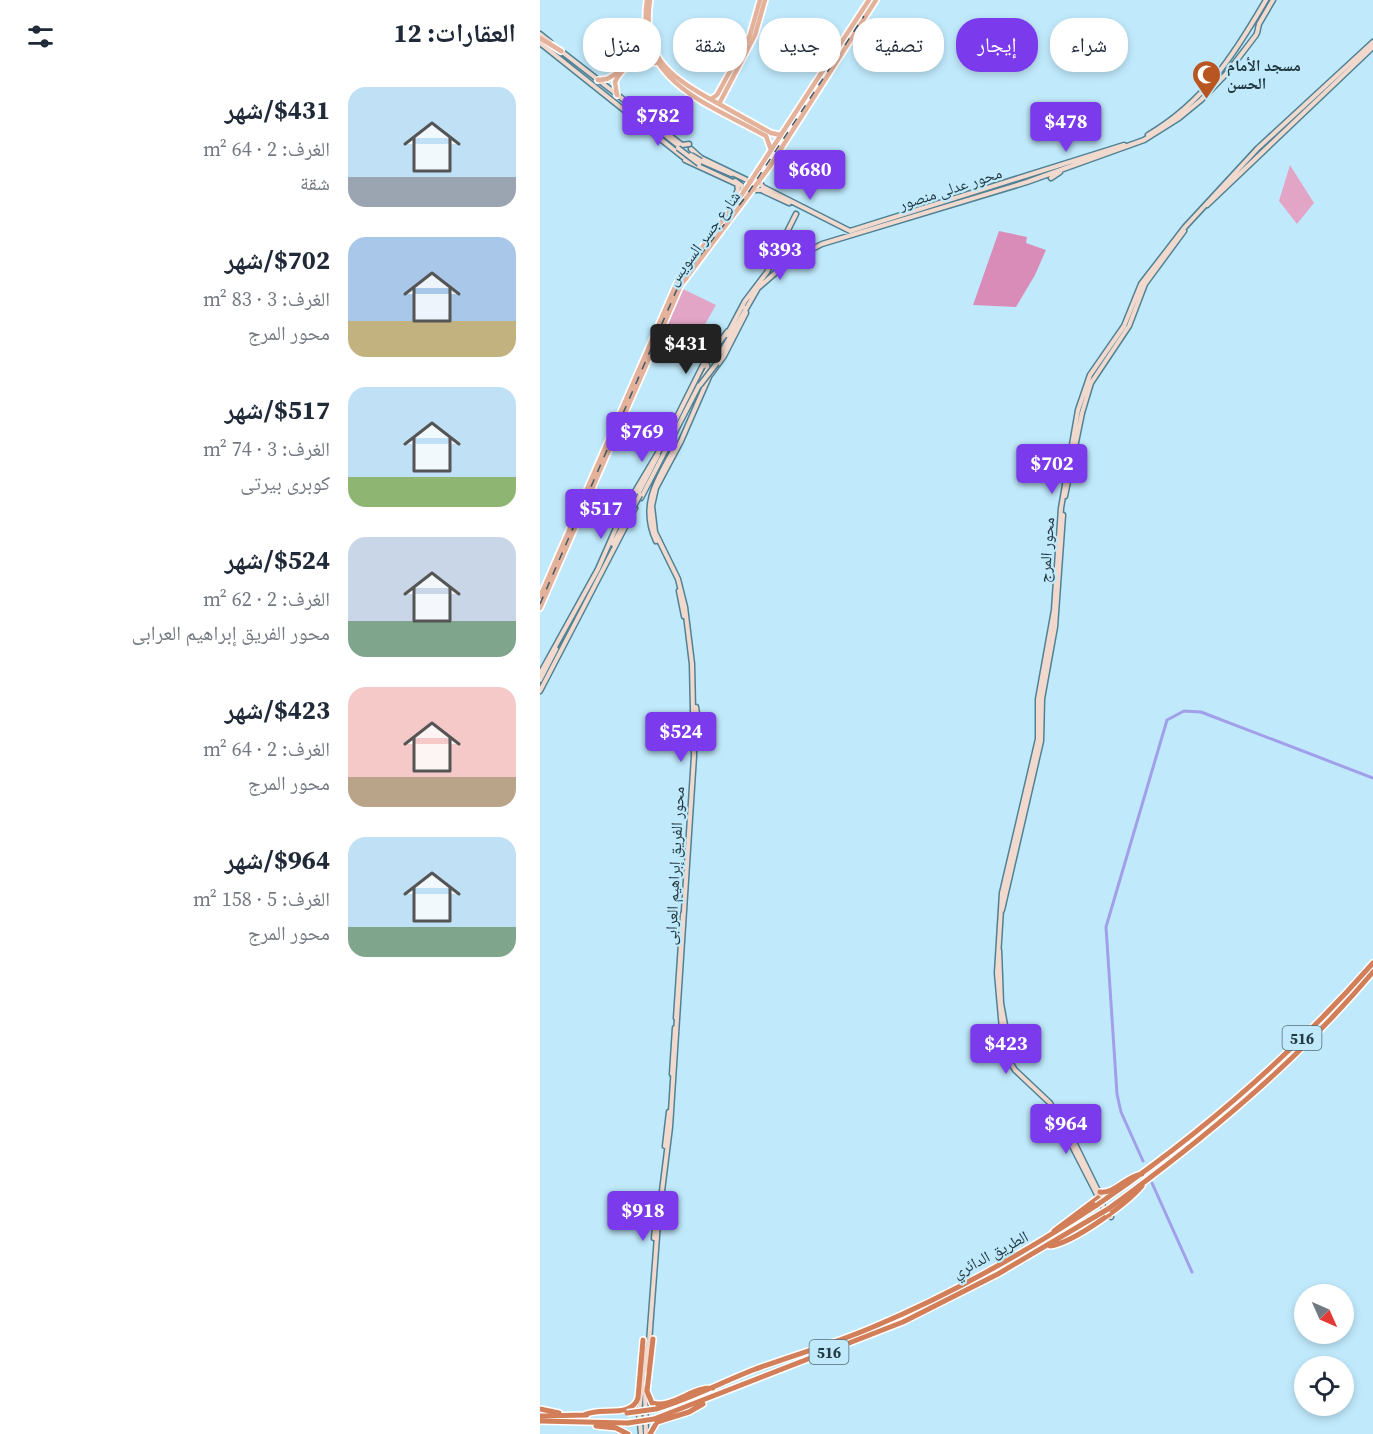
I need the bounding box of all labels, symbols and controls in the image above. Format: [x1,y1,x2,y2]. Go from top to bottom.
text: العقارات: 12 [393,15,516,51]
chip: منزل [583,18,661,72]
chip: شقة [673,18,747,72]
chip: جديد [759,18,841,72]
chip: تصفية [853,18,944,72]
chip: إيجار [956,18,1038,72]
chip: شراء [1050,18,1128,72]
icon: filters [24,20,57,53]
place label: مسجد الأمام الحسن [1227,54,1301,94]
mosque icon: مسجد الأمام الحسن [1190,58,1222,100]
text: $431/شهر [225,92,330,128]
pin: $782 [622,96,694,147]
text: $782 [636,101,680,129]
pin: $478 [1030,102,1102,153]
text: $478 [1044,107,1088,135]
icon: home [396,111,468,183]
text: الغرف: 2 · 64 m² [203,135,330,163]
pin: $680 [774,150,846,201]
text: $680 [788,155,832,183]
street label: محور عدلى منصور [895,161,1004,215]
text: شقة [300,169,330,197]
street label: شارع جسر السويس [661,186,745,290]
pin: $393 [744,230,816,281]
text: $393 [758,235,802,263]
text: $702/شهر [225,242,330,278]
icon: home [396,261,468,333]
text: الغرف: 3 · 83 m² [203,285,330,313]
text: محور المرج [248,319,330,347]
pin: $431 [650,324,722,375]
text: $431 [664,329,708,357]
text: $517/شهر [225,392,330,428]
icon: home [396,411,468,483]
pin: $769 [606,412,678,463]
text: $769 [620,417,664,445]
text: الغرف: 3 · 74 m² [203,435,330,463]
pin: $702 [1016,444,1088,495]
text: $702 [1030,449,1074,477]
text: كوبرى بيرتى [240,469,330,497]
pin: $517 [565,489,637,540]
text: $517 [579,494,623,522]
street label: محور المرج [1033,516,1059,584]
text: $524/شهر [225,542,330,578]
icon: home [396,561,468,633]
text: الغرف: 2 · 62 m² [203,585,330,613]
text: محور الفريق إبراهيم العرابى [132,619,330,647]
text: $423/شهر [225,692,330,728]
icon: home [396,711,468,783]
pin: $524 [645,712,717,763]
text: $524 [659,717,703,745]
text: الغرف: 2 · 64 m² [203,735,330,763]
text: محور المرج [248,769,330,797]
street label: محور الفريق إبراهيم العرابى [659,786,689,946]
text: $964/شهر [225,842,330,878]
icon: home [396,861,468,933]
text: الغرف: 5 · 158 m² [193,885,330,913]
text: محور المرج [248,919,330,947]
pin: $423 [970,1024,1042,1075]
road number: 516 [1282,1026,1322,1050]
text: $423 [984,1029,1028,1057]
pin: $964 [1030,1104,1102,1155]
text: $964 [1044,1109,1088,1137]
pin: $918 [607,1191,679,1242]
text: $918 [621,1196,665,1224]
street label: الطريق الدائري [948,1225,1033,1285]
north arrow [1294,1284,1354,1344]
map controls [1294,1284,1354,1416]
road number: 516 [810,1340,848,1364]
button: locate [1294,1356,1354,1416]

